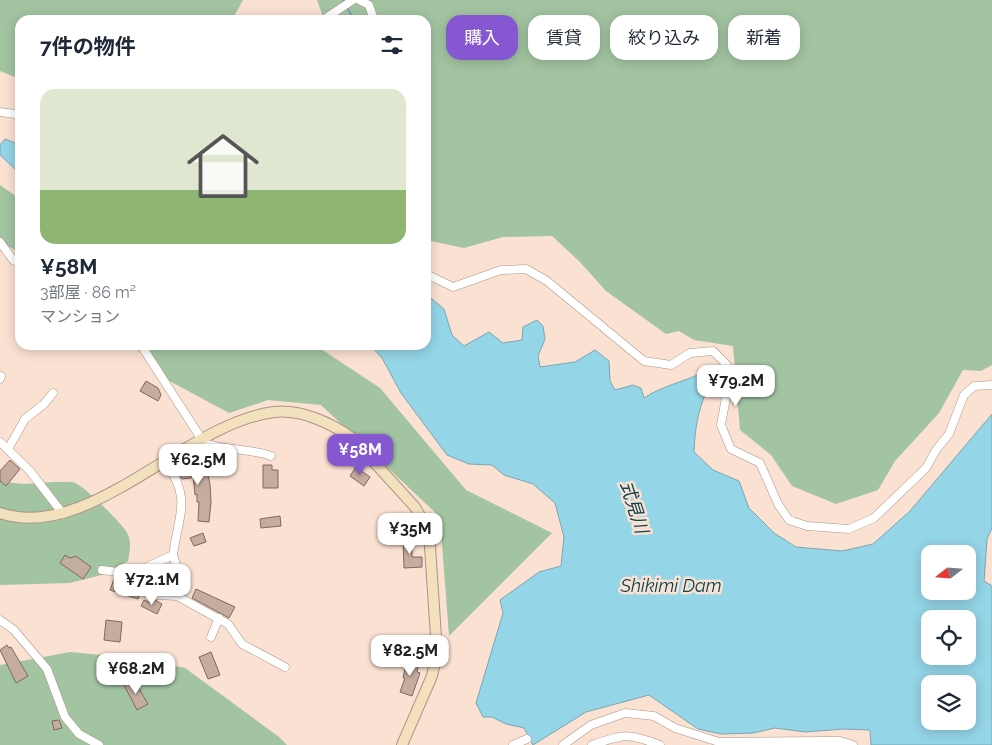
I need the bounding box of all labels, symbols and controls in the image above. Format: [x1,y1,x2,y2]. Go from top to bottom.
chip: 購入 [446,15,518,60]
chip: 賃貸 [528,15,600,60]
chip: 絞り込み [610,15,718,60]
chip: 新着 [728,15,800,60]
icon: filters [378,31,406,59]
text: 7件の物件 [40,34,136,59]
icon: home [178,121,268,211]
text: ¥58M [40,254,97,279]
text: 3部屋 · 86 m² [40,283,136,302]
text: マンション [40,307,120,326]
pin: ¥79.2M [695,364,777,407]
text: ¥79.2M [708,371,764,390]
pin: ¥58M [330,434,390,476]
text: ¥58M [338,440,382,459]
pin: ¥62.5M [157,444,239,486]
text: ¥62.5M [170,450,226,469]
water label: 式見川 [616,478,653,538]
pin: ¥35M [380,512,440,555]
text: ¥35M [388,519,432,538]
north arrow [921,545,976,600]
map controls [921,545,976,730]
pin: ¥72.1M [111,564,193,606]
text: ¥72.1M [125,570,179,589]
water label: Shikimi Dam [619,575,722,596]
button: locate [921,610,976,665]
pin: ¥82.5M [369,634,451,677]
text: ¥82.5M [382,641,438,660]
pin: ¥68.2M [95,652,177,695]
text: ¥68.2M [107,659,165,678]
button: layers [921,675,976,730]

